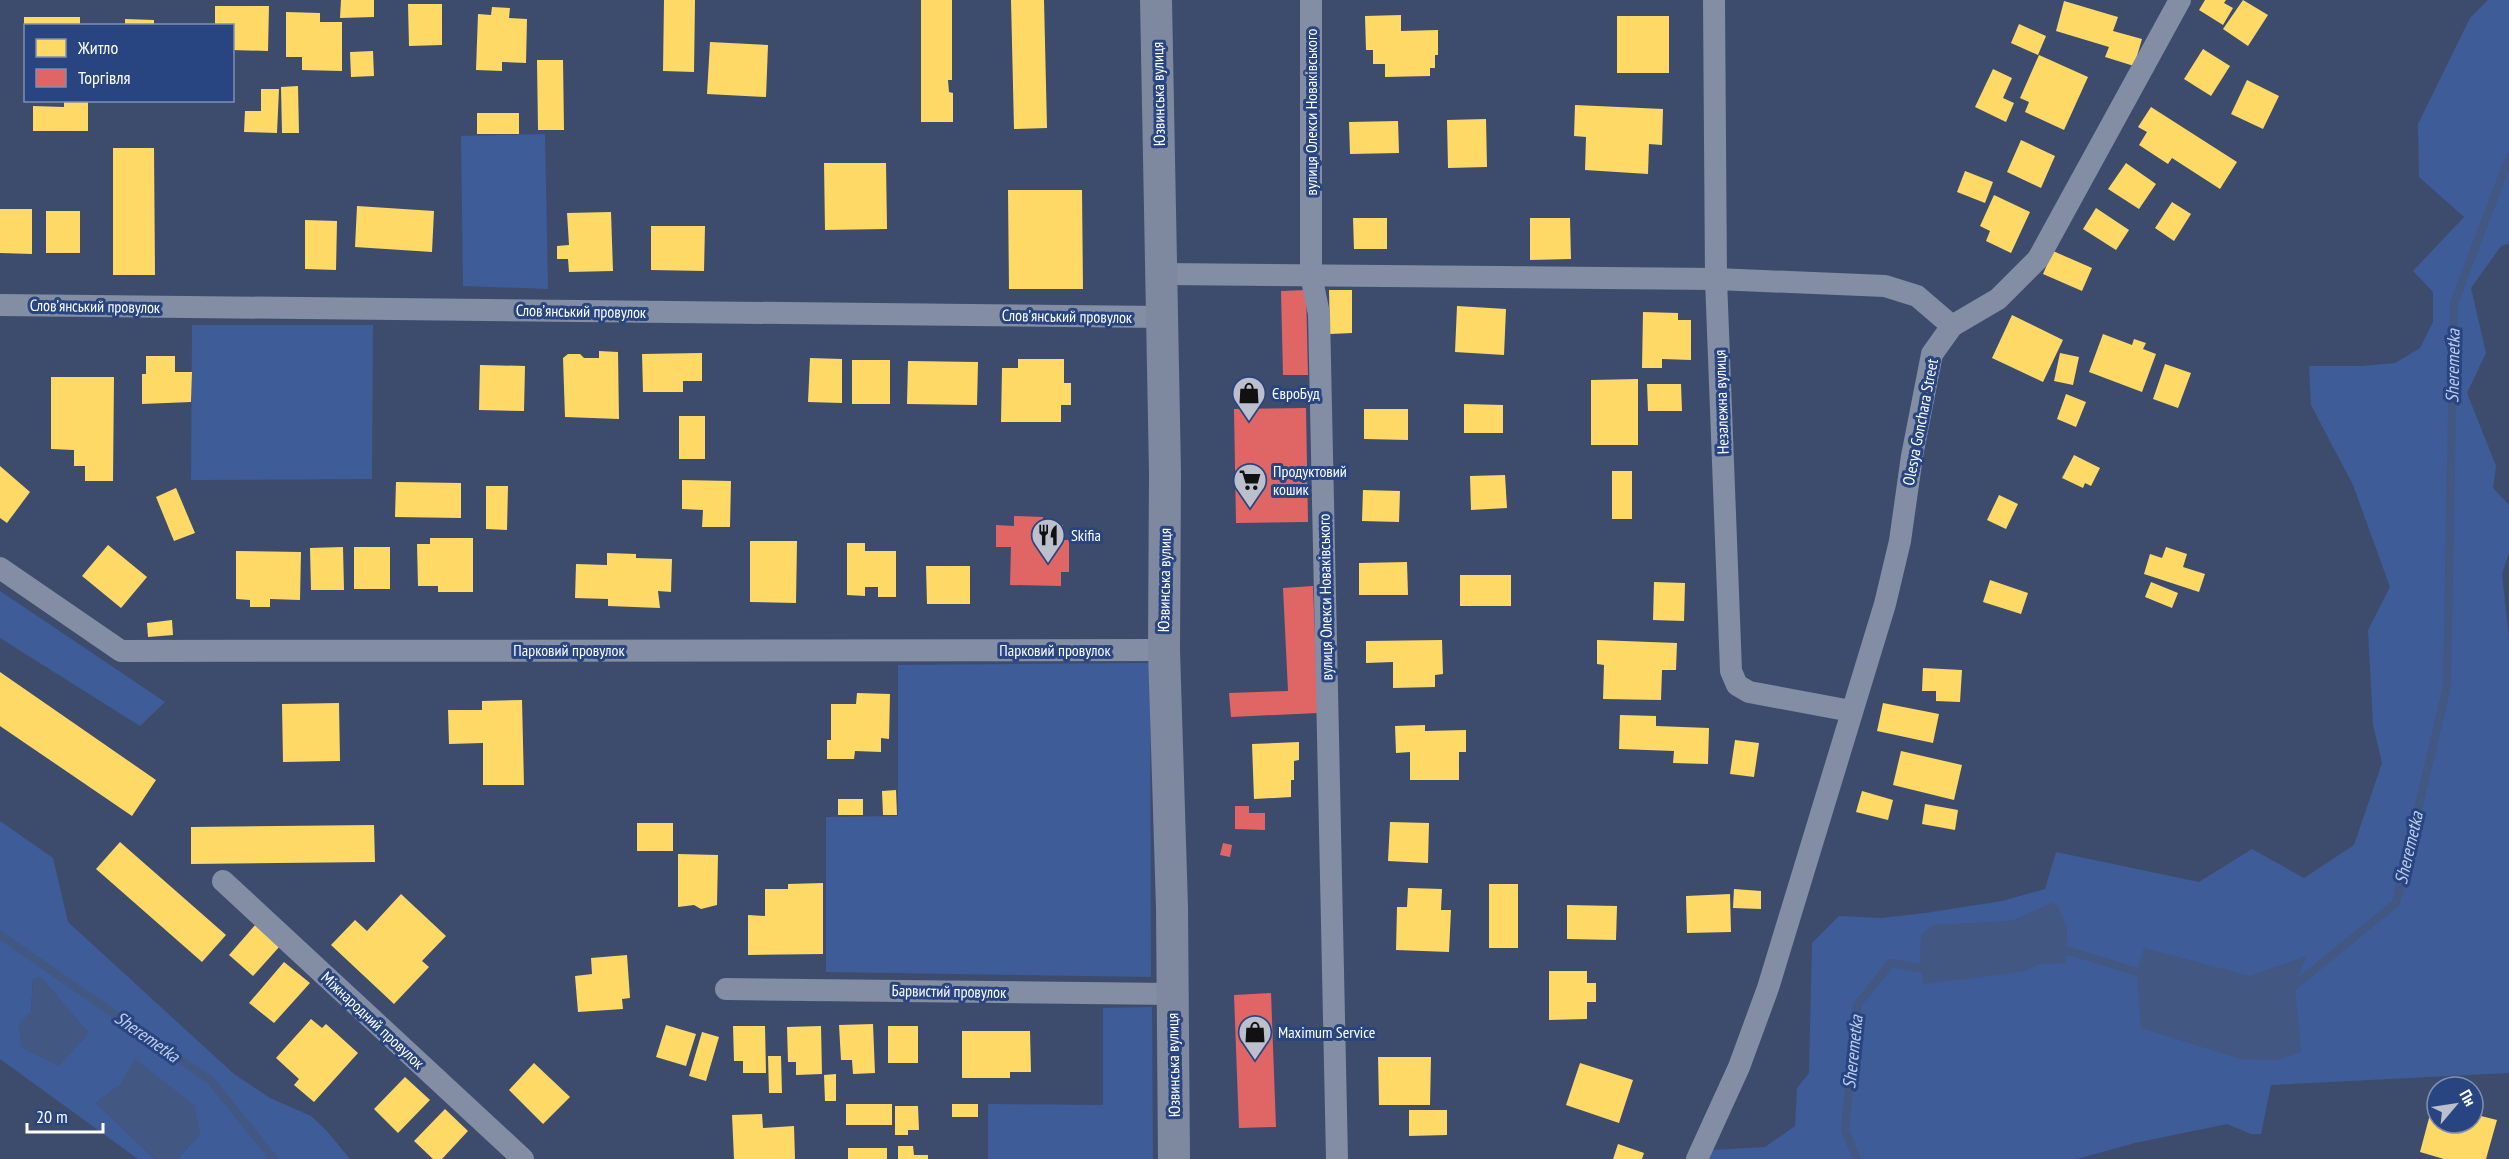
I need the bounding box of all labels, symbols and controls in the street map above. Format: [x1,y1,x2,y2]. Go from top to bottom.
legend [24,24,234,102]
street label: вулиця Олекси Новаківського [1301,29,1321,195]
text: Житло [77,36,118,59]
street label: Юзвинська вулиця [1147,42,1169,146]
text: Торгівля [78,66,131,89]
street label: Словʼянський провулок [30,295,161,317]
street label: Словʼянський провулок [516,300,647,322]
street label: Словʼянський провулок [1002,305,1133,327]
water label: Sheremetka [2440,328,2465,403]
street label: Незалежна вулиця [1709,349,1733,455]
street label: Olesya Gonchara Street [1898,356,1942,487]
shop icon: ЄвроБуд [1231,375,1267,422]
place label: ЄвроБуд [1272,383,1320,403]
place label: Продуктовий кошик [1273,461,1347,499]
supermarket icon: Продуктовий кошик [1232,462,1268,509]
street label: вулиця Олекси Новаківського [1314,513,1336,681]
restaurant icon: Skifia [1030,517,1066,564]
place label: Skifia [1071,525,1101,545]
street label: Юзвинська вулиця [1153,528,1175,632]
street label: Парковий провулок [513,640,625,660]
street label: Парковий провулок [999,640,1111,660]
water label: Sheremetka [2389,809,2428,886]
street label: Міжнародний провулок [317,967,429,1073]
street label: Барвистий провулок [891,980,1007,1002]
water label: Sheremetka [110,1006,185,1068]
street label: Юзвинська вулиця [1162,1013,1184,1117]
water label: Sheremetka [1837,1013,1868,1090]
shop icon: Maximum Service [1237,1014,1273,1061]
place label: Maximum Service [1278,1022,1375,1042]
north arrow [2425,1075,2485,1135]
text: Пн [2456,1086,2481,1109]
scale bar [27,1096,104,1134]
text: 20 m [36,1105,68,1128]

